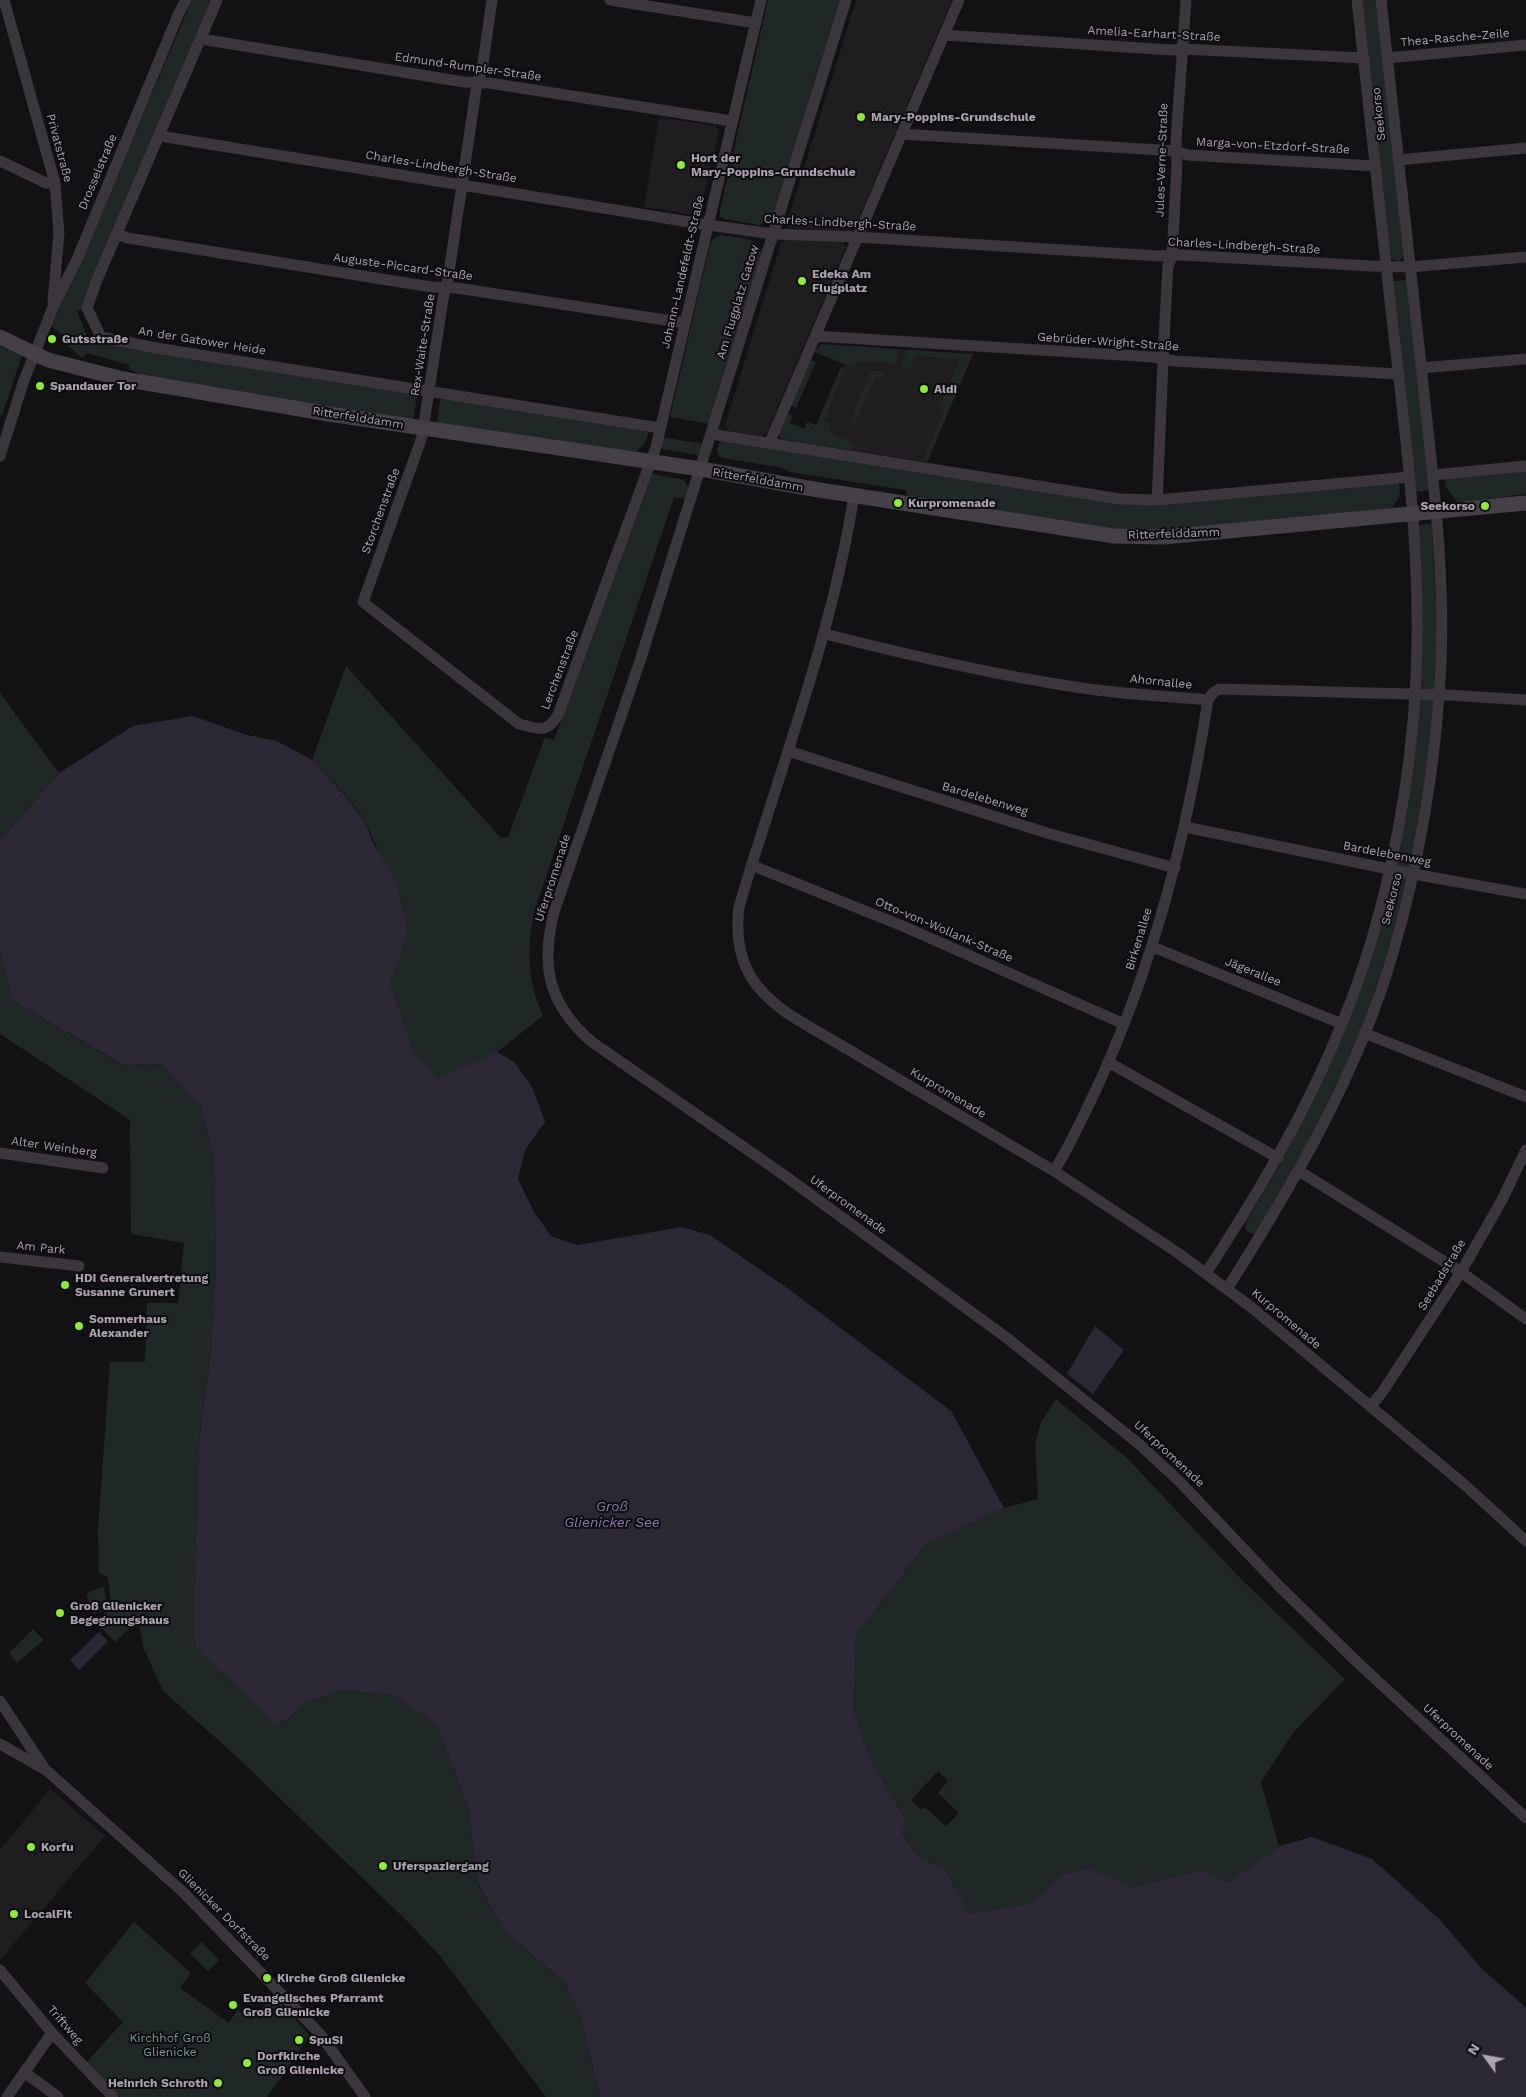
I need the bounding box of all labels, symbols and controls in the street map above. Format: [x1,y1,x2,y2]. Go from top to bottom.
street label: Amelia-Earhart-Straße [1087,23,1221,45]
street label: Thea-Rasche-Zeile [1400,26,1510,50]
street label: Edmund-Rumpler-Straße [394,50,542,84]
street label: Seekorso [1369,87,1389,141]
street label: Jules-Verne-Straße [1153,103,1171,217]
place label: Mary-Poppins-Grundschule [871,110,1036,124]
marker: Mary-Poppins-Grundschule [855,111,867,123]
street label: Privatstraße [43,112,75,184]
street label: Drosselstraße [76,132,120,212]
street label: Marga-von-Etzdorf-Straße [1196,135,1350,157]
street label: Charles-Lindbergh-Straße [364,148,518,186]
place label: Hort der Mary-Poppins-Grundschule [691,151,856,179]
marker: Hort der Mary-Poppins-Grundschule [675,159,687,171]
street label: Johann-Landefeldt-Straße [658,194,708,350]
street label: Charles-Lindbergh-Straße [763,212,917,234]
street label: Charles-Lindbergh-Straße [1167,235,1321,257]
street label: Am Flugplatz Gatow [714,243,762,361]
street label: Auguste-Piccard-Straße [332,250,474,284]
place label: Edeka Am Flugplatz [812,267,871,295]
marker: Edeka Am Flugplatz [796,275,808,287]
street label: Rex-Waite-Straße [408,293,438,397]
street label: An der Gatower Heide [137,324,267,358]
street label: Gebrüder-Wright-Straße [1037,330,1179,354]
place label: Gutsstraße [62,332,128,346]
marker: Gutsstraße [46,333,58,345]
place label: Spandauer Tor [50,379,136,393]
marker: Spandauer Tor [34,380,46,392]
place label: Aldi [934,382,957,396]
marker: Aldi [918,383,930,395]
street label: Ritterfelddamm [311,404,405,432]
street label: Ritterfelddamm [711,465,805,495]
street label: Storchenstraße [359,466,403,556]
place label: Kurpromenade [908,496,996,510]
marker: Kurpromenade [892,497,904,509]
place label: Seekorso [1420,499,1475,513]
marker: Seekorso [1479,500,1491,512]
street label: Ritterfelddamm [1128,525,1220,543]
street label: Lerchenstraße [538,628,582,712]
street label: Ahornallee [1129,672,1193,692]
street label: Bardelebenweg [940,779,1030,819]
street label: Uferpromenade [532,832,574,924]
street label: Bardelebenweg [1342,838,1432,870]
street label: Seekorso [1379,871,1405,927]
street label: Otto-von-Wollank-Straße [873,894,1015,966]
street label: Birkenallee [1123,906,1155,972]
street label: Jägerallee [1223,954,1283,990]
street label: Kurpromenade [907,1065,989,1121]
street label: Alter Weinberg [10,1134,98,1160]
street label: Uferpromenade [807,1172,889,1238]
street label: Seebadstraße [1415,1237,1469,1313]
street label: Am Park [16,1238,66,1258]
place label: HDI Generalvertretung Susanne Grunert [75,1271,208,1299]
marker: HDI Generalvertretung Susanne Grunert [59,1279,71,1291]
street label: Kurpromenade [1248,1286,1324,1352]
place label: Sommerhaus Alexander [89,1312,167,1340]
marker: Sommerhaus Alexander [73,1320,85,1332]
street label: Uferpromenade [1131,1418,1207,1490]
water label: Groß Glienicker See [564,1499,660,1531]
place label: Groß Glienicker Begegnungshaus [70,1599,169,1627]
marker: Groß Glienicker Begegnungshaus [54,1607,66,1619]
street label: Uferpromenade [1420,1701,1496,1773]
place label: Korfu [41,1840,74,1854]
marker: Korfu [25,1841,37,1853]
place label: Uferspaziergang [393,1859,489,1873]
marker: Uferspaziergang [377,1860,389,1872]
street label: Glienicker Dorfstraße [175,1866,273,1964]
place label: LocalFit [24,1907,72,1921]
marker: LocalFit [8,1908,20,1920]
place label: Kirche Groß Glienicke [277,1971,406,1985]
marker: Kirche Groß Glienicke [261,1972,273,1984]
place label: Evangelisches Pfarramt Groß Glienicke [243,1991,383,2019]
marker: Evangelisches Pfarramt Groß Glienicke [227,1999,239,2011]
street label: Triftweg [44,2003,86,2047]
park label: Kirchhof Groß Glienicke [129,2031,211,2059]
north arrow [1461,2032,1511,2082]
place label: SpuSi [309,2033,343,2047]
marker: SpuSi [293,2034,305,2046]
text: N [1464,2040,1483,2058]
place label: Dorfkirche Groß Glienicke [257,2049,344,2077]
marker: Dorfkirche Groß Glienicke [241,2057,253,2069]
place label: Heinrich Schroth [108,2076,208,2090]
marker: Heinrich Schroth [212,2077,224,2089]

